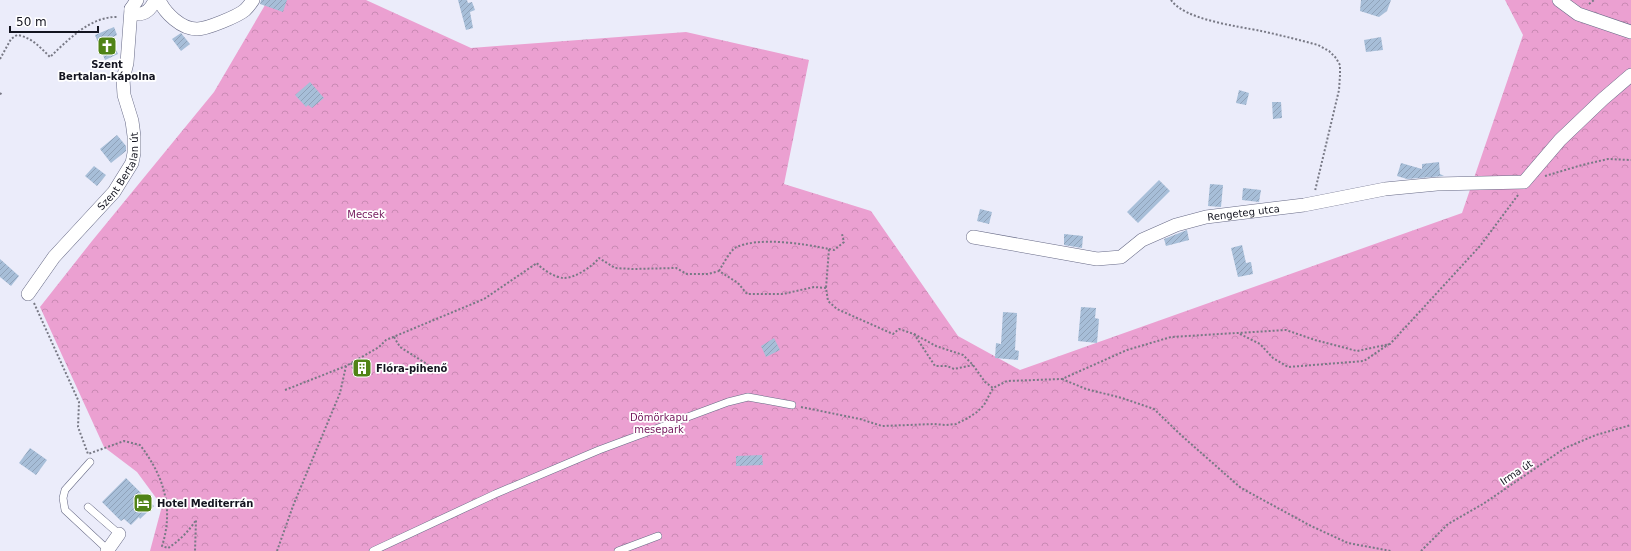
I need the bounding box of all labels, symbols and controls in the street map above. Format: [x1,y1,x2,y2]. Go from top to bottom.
scale bar [10,8,98,34]
text: 50 m [16,15,47,29]
church icon: Szent Bertalan-kápolna [96,35,118,57]
place label: Szent Bertalan-kápolna [58,59,156,82]
street label: Szent Bertalan út [95,132,140,212]
street label: Rengeteg utca [1207,203,1280,223]
park label: Mecsek [347,209,385,220]
building icon: Flóra-pihenő [351,357,373,379]
place label: Flóra-pihenő [376,363,448,374]
park label: Dömörkapu mesepark [630,412,688,435]
street label: Irma út [1498,458,1534,487]
hotel icon: Hotel Mediterrán [132,492,154,514]
place label: Hotel Mediterrán [157,498,253,509]

